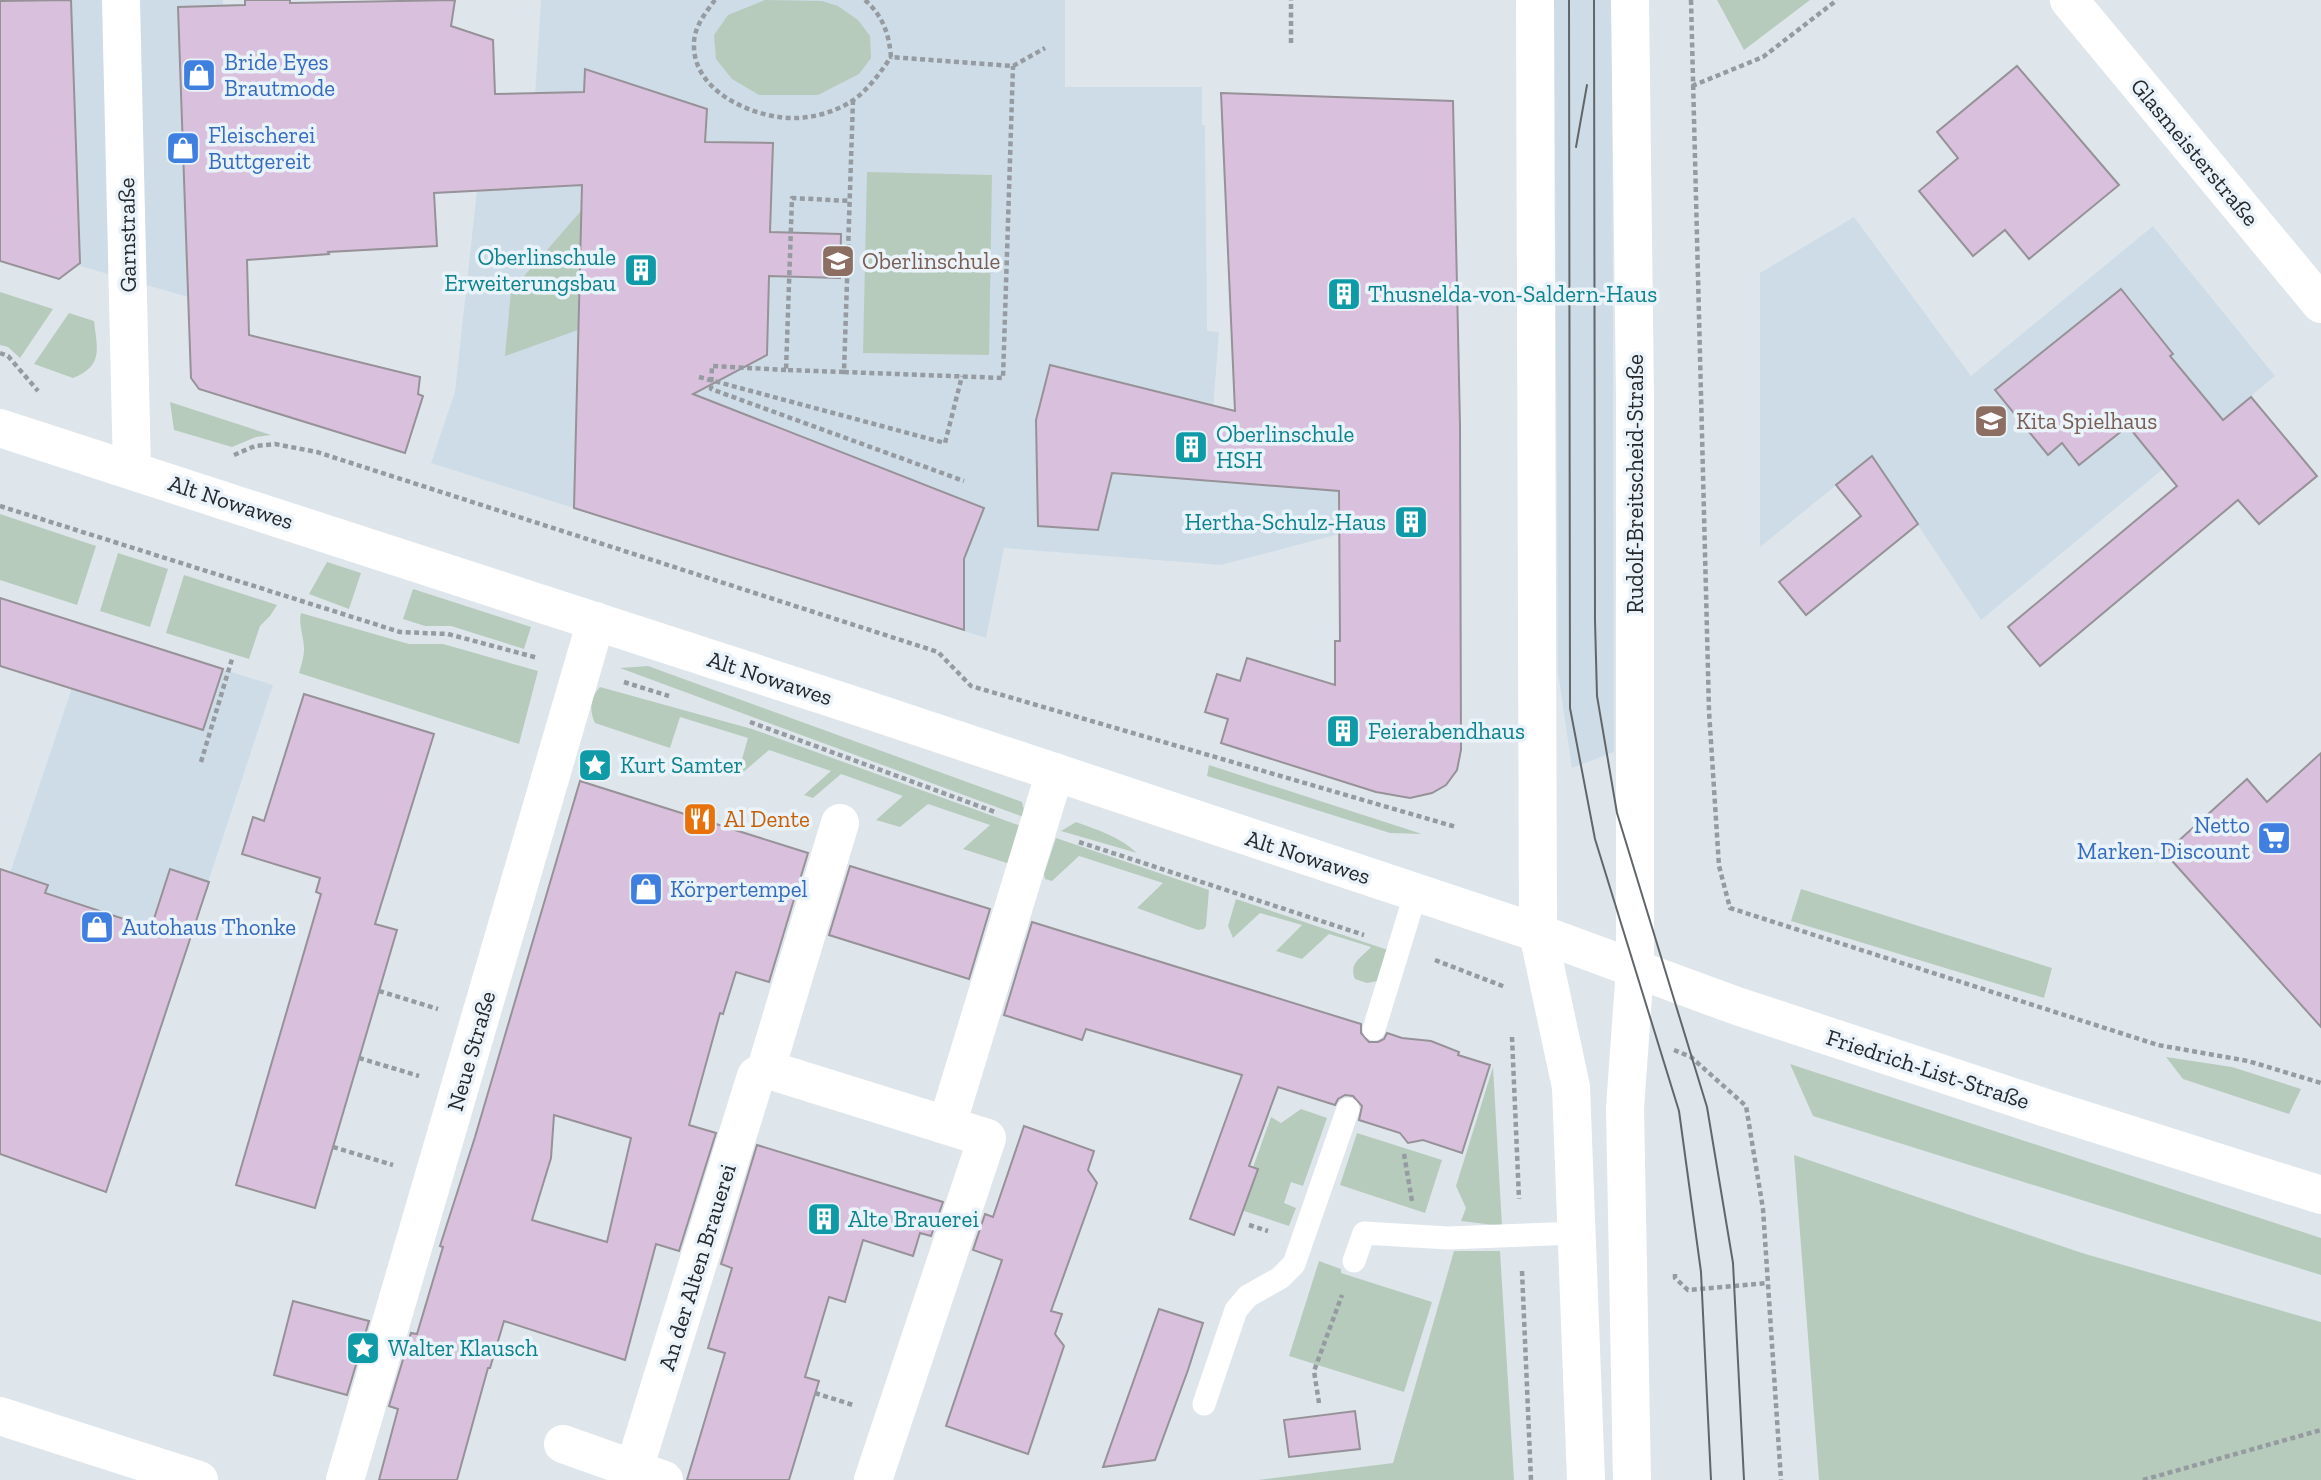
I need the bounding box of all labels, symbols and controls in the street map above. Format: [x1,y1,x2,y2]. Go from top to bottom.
place label: Bride Eyes Brautmode [224,48,335,102]
shop icon: Bride Eyes Brautmode [180,56,218,94]
street label: Glasmeisterstraße [2125,72,2265,232]
place label: Fleischerei Buttgereit [208,121,316,175]
shop icon: Fleischerei Buttgereit [164,129,202,167]
street label: Garnstraße [112,177,142,293]
school or university icon: Oberlinschule [819,242,857,280]
place label: Oberlinschule Erweiterungsbau [444,243,616,297]
place label: Oberlinschule [862,247,1000,275]
building icon: Oberlinschule Erweiterungsbau [622,251,660,289]
building icon: Thusnelda-von-Saldern-Haus [1325,275,1363,313]
place label: Thusnelda-von-Saldern-Haus [1368,280,1657,308]
street label: Rudolf-Breitscheid-Straße [1621,354,1649,614]
school or university icon: Kita Spielhaus [1972,402,2010,440]
place label: Kita Spielhaus [2016,407,2157,435]
place label: Oberlinschule HSH [1216,420,1354,474]
building icon: Oberlinschule HSH [1172,428,1210,466]
street label: Alt Nowawes [165,469,297,535]
building icon: Hertha-Schulz-Haus [1392,503,1430,541]
place label: Hertha-Schulz-Haus [1185,508,1386,536]
street label: Alt Nowawes [704,645,836,711]
building icon: Feierabendhaus [1324,712,1362,750]
place label: Feierabendhaus [1368,717,1525,745]
place icon: Kurt Samter [576,746,614,784]
place label: Kurt Samter [620,751,743,779]
restaurant icon: Al Dente [681,800,719,838]
place label: Al Dente [724,805,810,833]
place label: Netto Marken-Discount [2077,811,2250,865]
supermarket icon: Netto Marken-Discount [2255,819,2293,857]
street label: Alt Nowawes [1242,824,1374,890]
shop icon: Körpertempel [627,870,665,908]
place label: Körpertempel [670,875,808,903]
shop icon: Autohaus Thonke [78,908,116,946]
place label: Autohaus Thonke [122,913,296,941]
street label: Neue Straße [441,988,501,1114]
street label: Friedrich-List-Straße [1823,1023,2033,1115]
street label: An der Alten Brauerei [652,1160,742,1374]
building icon: Alte Brauerei [805,1200,843,1238]
place label: Alte Brauerei [848,1205,979,1233]
place icon: Walter Klausch [344,1329,382,1367]
place label: Walter Klausch [388,1334,538,1362]

